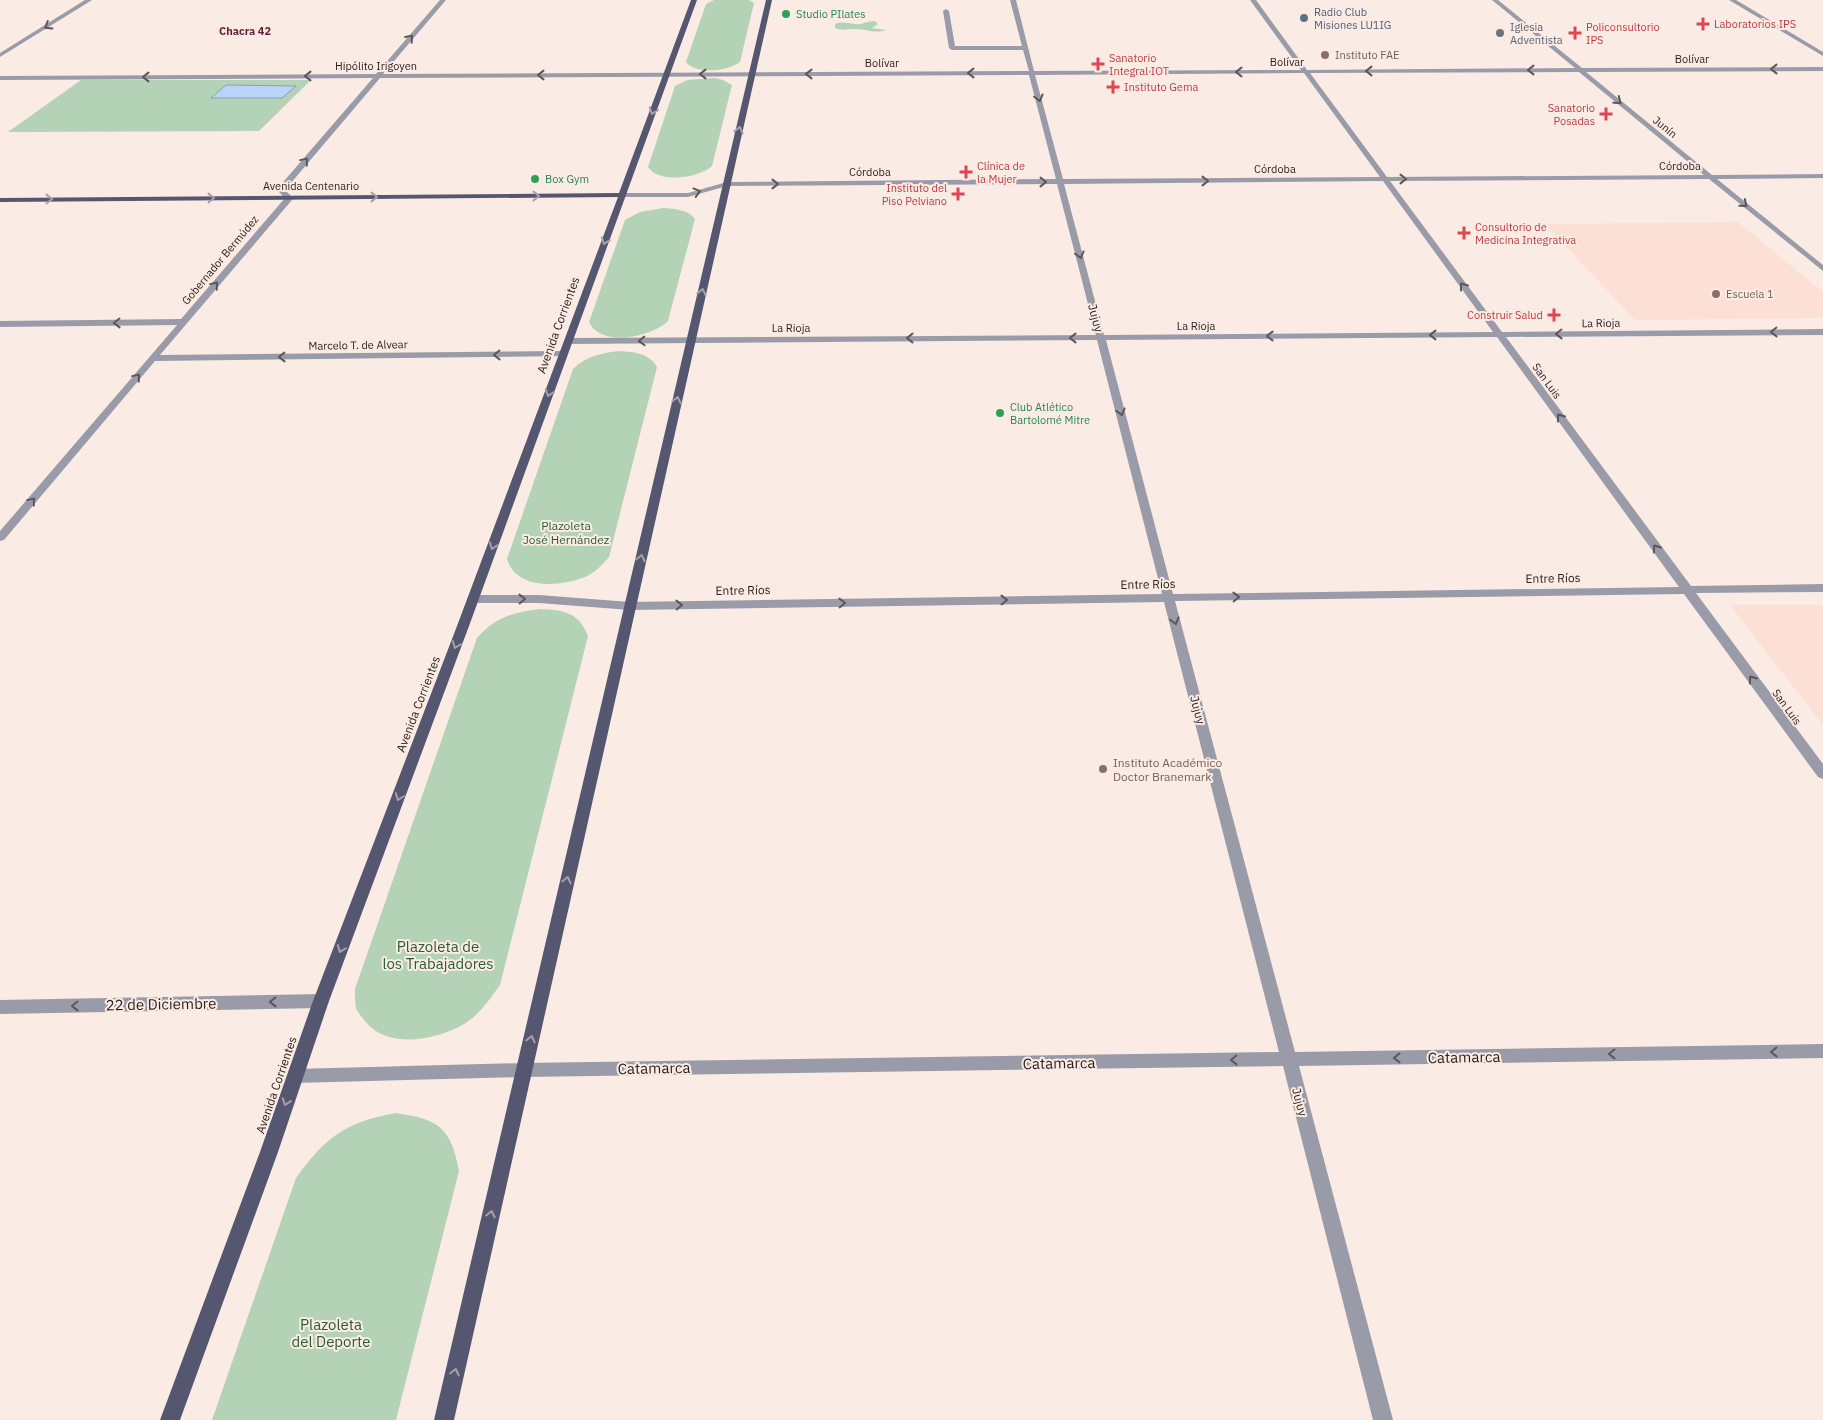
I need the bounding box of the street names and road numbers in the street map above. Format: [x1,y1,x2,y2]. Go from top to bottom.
street label: Bolívar [1675,52,1709,66]
street label: Bolívar [1270,55,1304,69]
street label: Bolívar [865,56,899,70]
street label: Hipólito Irigoyen [335,59,417,73]
street label: Junín [1650,113,1680,141]
street label: Córdoba [1659,159,1701,173]
street label: Córdoba [1254,162,1296,176]
street label: Córdoba [849,165,891,179]
street label: Avenida Centenario [263,179,359,193]
street label: Gobernador Bermúdez [179,213,261,307]
street label: Avenida Corrientes [534,274,583,375]
street label: Jujuy [1085,302,1107,334]
street label: La Rioja [1582,316,1621,330]
street label: La Rioja [1177,319,1215,333]
street label: La Rioja [772,321,810,335]
street label: Marcelo T. de Alvear [308,337,408,353]
street label: San Luis [1529,360,1565,402]
street label: Entre Ríos [1525,570,1581,586]
street label: Entre Ríos [1120,576,1176,592]
street label: Entre Ríos [715,582,771,598]
street label: Avenida Corrientes [393,654,443,754]
street label: San Luis [1769,686,1805,728]
street label: Jujuy [1187,694,1209,726]
street label: 22 de Diciembre [105,994,217,1014]
street label: Avenida Corrientes [252,1034,300,1136]
street label: Catamarca [1427,1047,1501,1067]
street label: Catamarca [1022,1053,1096,1073]
street label: Catamarca [617,1058,691,1078]
street label: Jujuy [1289,1086,1311,1118]

